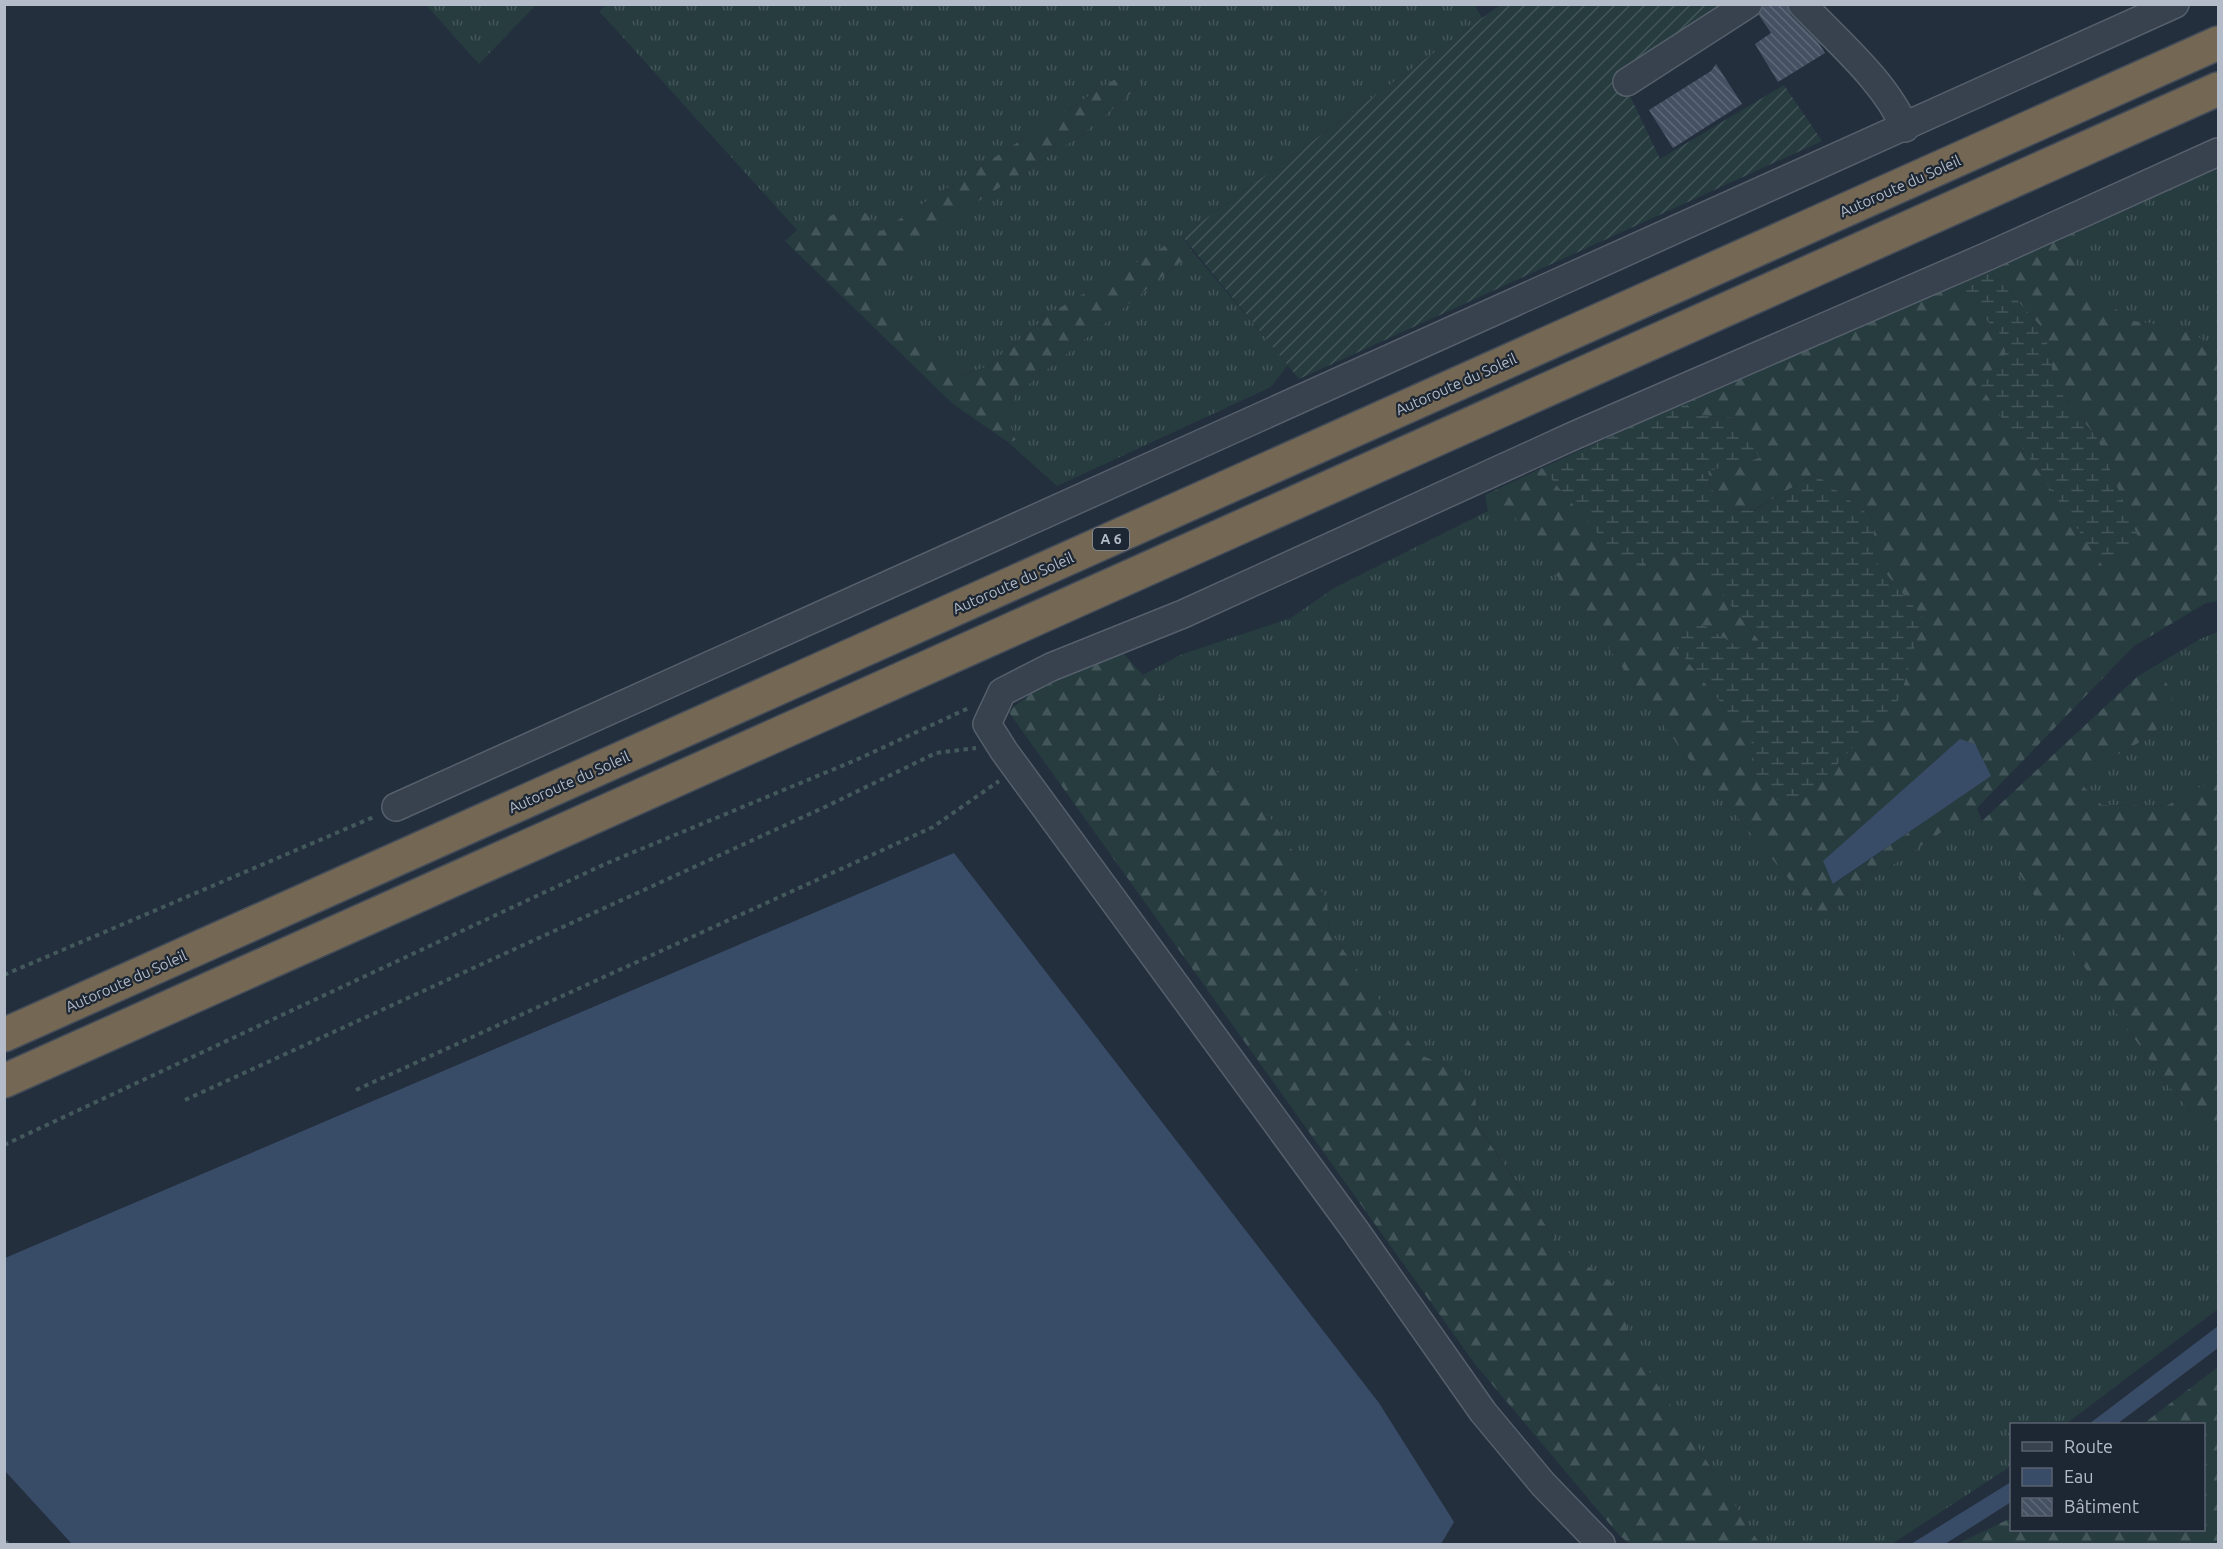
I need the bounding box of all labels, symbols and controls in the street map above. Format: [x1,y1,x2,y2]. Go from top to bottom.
street label: Autoroute du Soleil [1837,152,1963,220]
street label: Autoroute du Soleil [1393,350,1519,418]
road number: A 6 [1093,528,1129,550]
street label: Autoroute du Soleil [950,549,1076,617]
street label: Autoroute du Soleil [506,748,632,816]
street label: Autoroute du Soleil [63,947,189,1015]
legend [2010,1423,2205,1531]
text: Route [2064,1436,2113,1456]
text: Eau [2064,1466,2094,1486]
text: Bâtiment [2064,1496,2139,1516]

